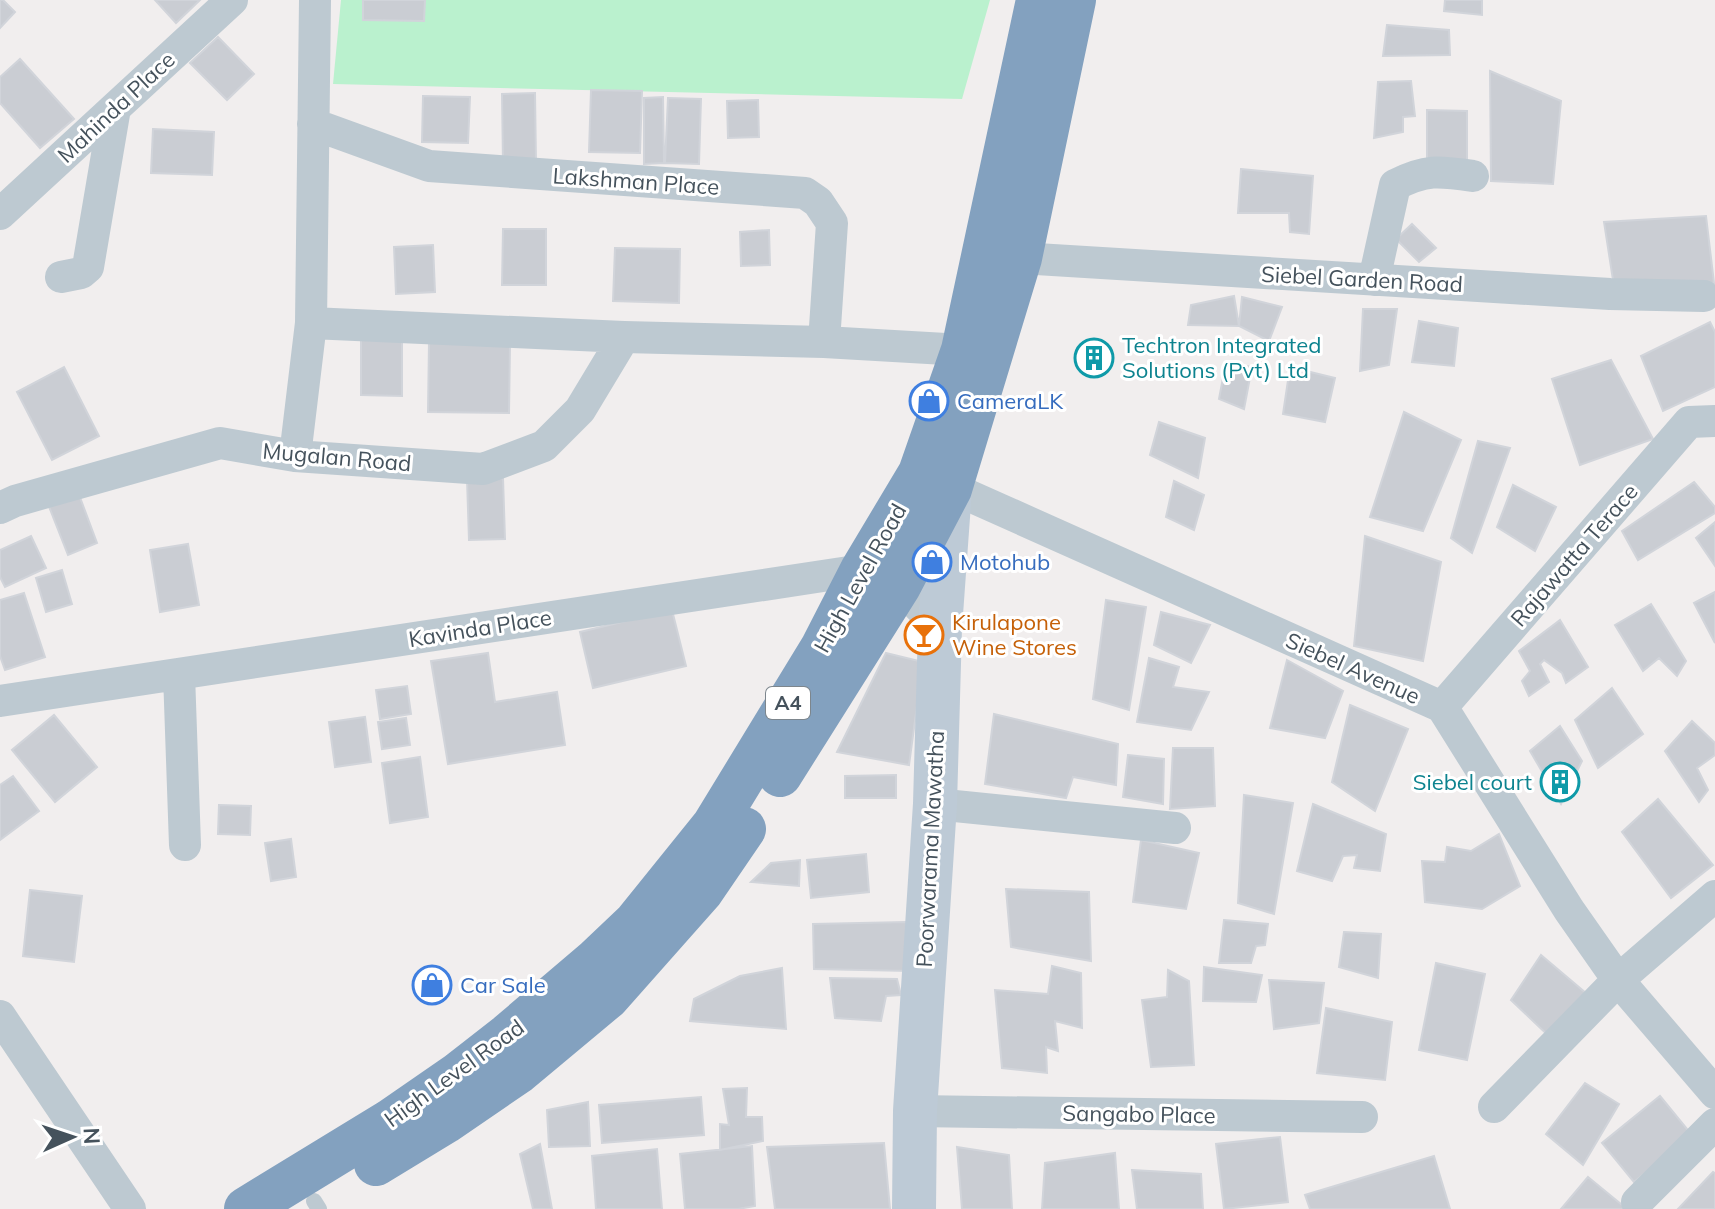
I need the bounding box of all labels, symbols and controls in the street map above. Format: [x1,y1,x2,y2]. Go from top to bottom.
street label: Mahinda Place [51,45,181,169]
street label: Lakshman Place [552,161,720,201]
street label: Siebel Garden Road [1260,260,1464,298]
place label: Techtron Integrated Solutions (Pvt) Ltd [1122,331,1321,384]
building icon: Techtron Integrated Solutions (Pvt) Ltd [1073,337,1115,379]
shop icon: CameraLK [908,380,950,422]
place label: CameraLK [957,387,1064,415]
street label: Mugalan Road [262,437,412,477]
street label: Rajawatta Terace [1504,478,1644,632]
street label: High Level Road [807,499,913,657]
shop icon: Motohub [911,541,953,583]
place label: Motohub [960,548,1050,576]
street label: Kavinda Place [407,603,553,653]
place label: Kirulapone Wine Stores [952,608,1077,661]
bar icon: Kirulapone Wine Stores [903,614,945,656]
street label: Siebel Avenue [1282,626,1424,710]
road number: A4 [766,687,810,719]
street label: Poorwarama Mawatha [910,730,950,968]
building icon: Siebel court [1539,761,1581,803]
place label: Siebel court [1413,768,1532,796]
shop icon: Car Sale [411,964,453,1006]
place label: Car Sale [460,971,546,999]
street label: High Level Road [379,1013,529,1133]
north arrow [32,1097,112,1177]
street label: Sangabo Place [1062,1099,1216,1129]
text: N [78,1127,106,1145]

